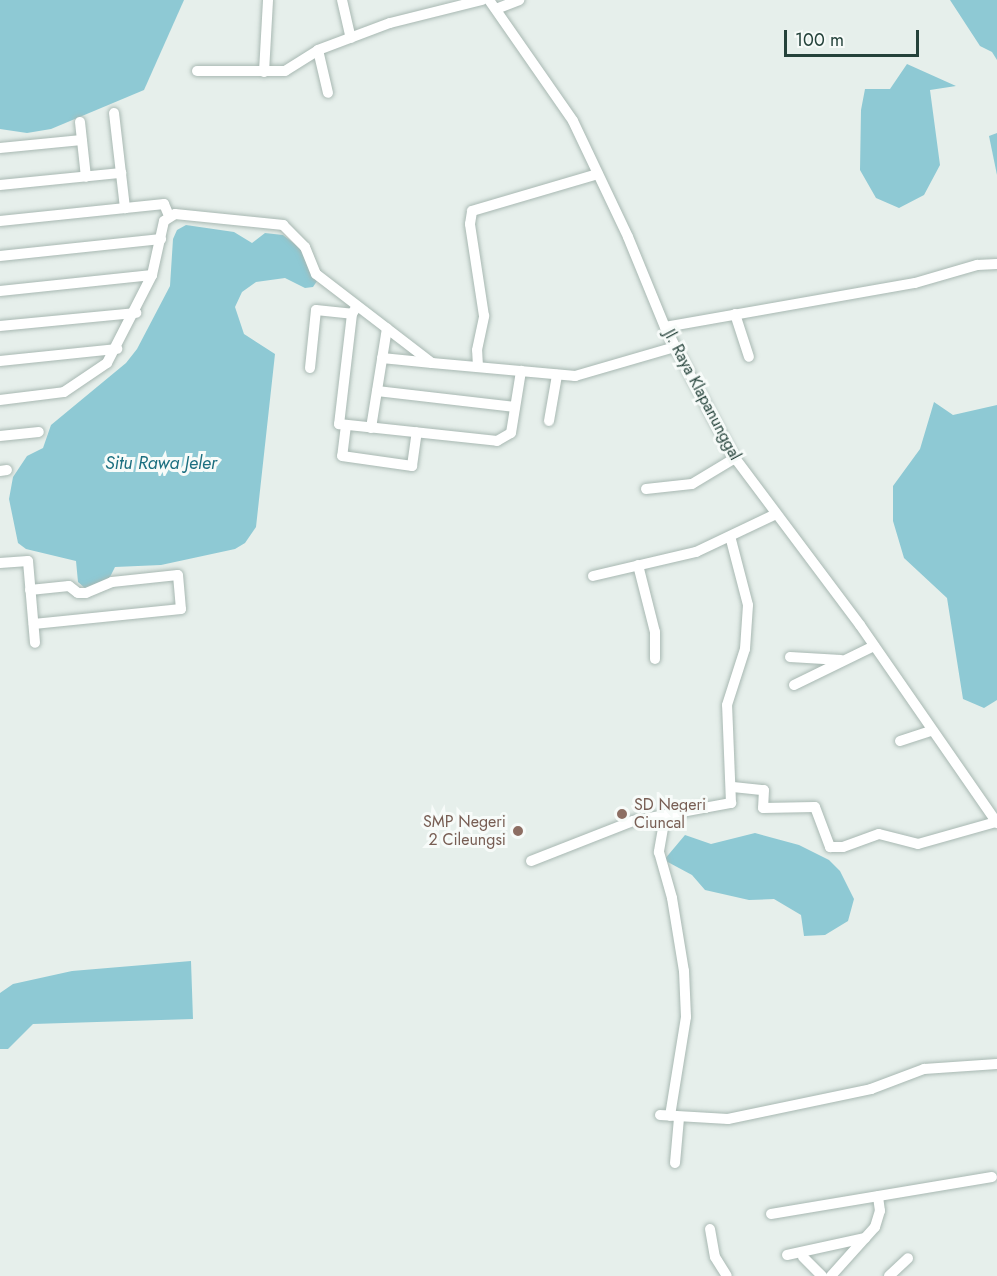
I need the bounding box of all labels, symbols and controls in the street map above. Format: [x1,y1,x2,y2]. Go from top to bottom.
scale bar [787,18,922,56]
text: 100 m [795,27,844,53]
street label: Jl. Raya Klapanunggal [659,326,745,464]
water label: Situ Rawa Jeler [105,452,217,474]
place label: SD Negeri Ciuncal [634,795,706,833]
marker: SD Negeri Ciuncal [615,807,629,821]
place label: SMP Negeri 2 Cileungsi [423,812,506,850]
marker: SMP Negeri 2 Cileungsi [511,824,525,838]

